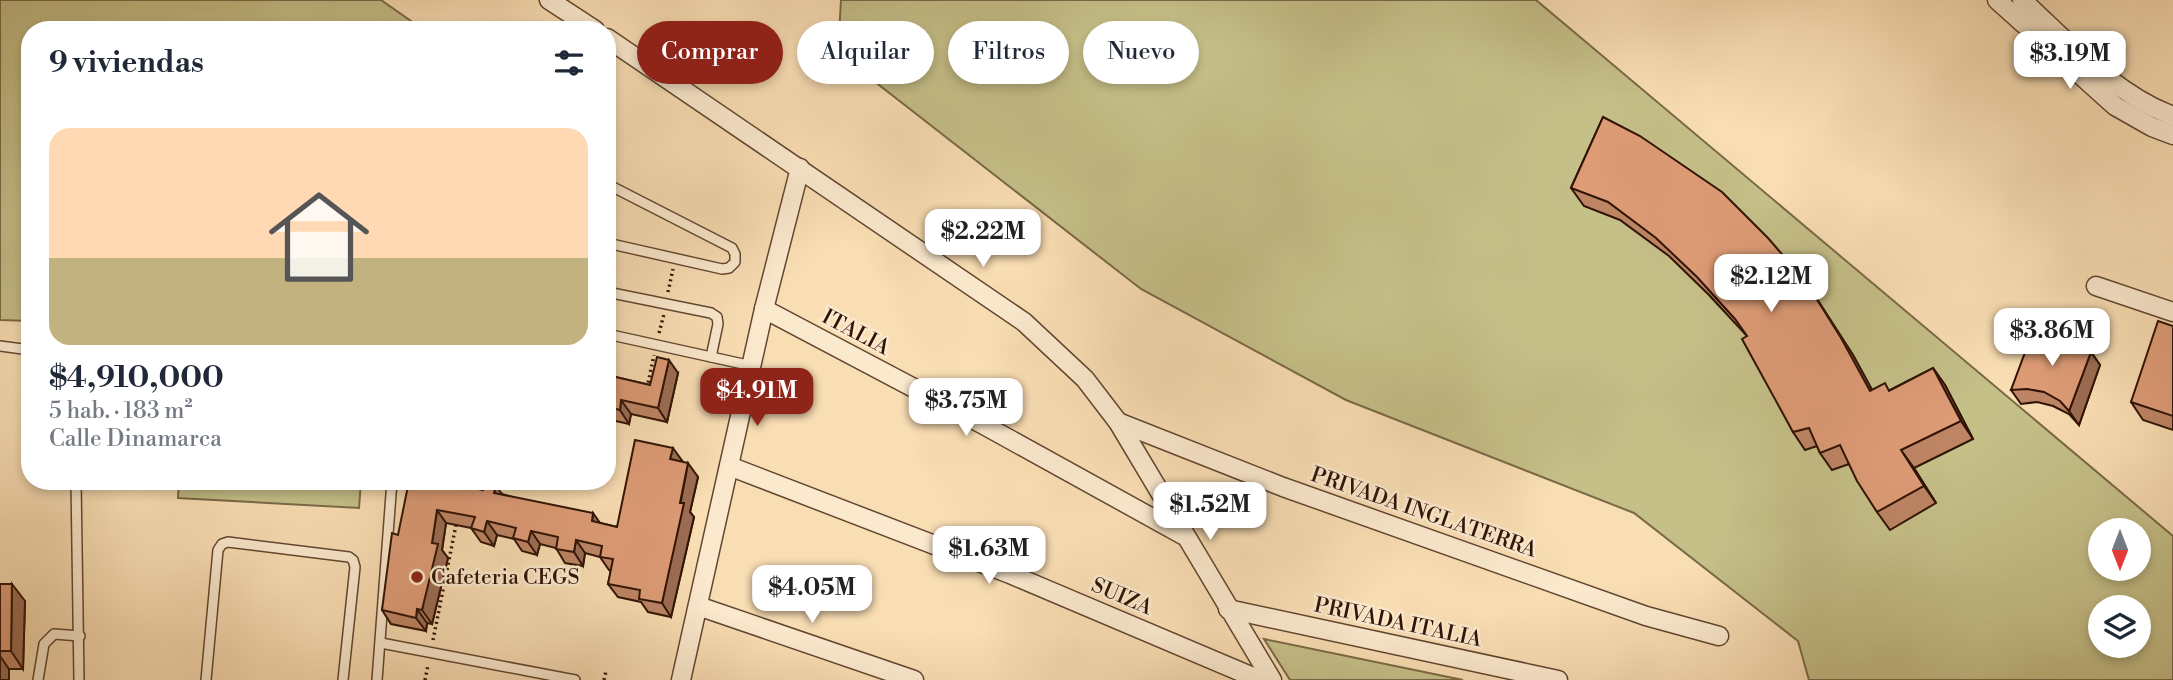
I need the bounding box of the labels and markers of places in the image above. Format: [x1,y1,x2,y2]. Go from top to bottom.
pin: $3.19M [2013,32,2127,91]
pin: $2.22M [926,210,1040,269]
pin: $2.12M [1714,254,1828,314]
pin: $3.86M [1995,308,2109,368]
pin: $4.91M [700,368,814,428]
pin: $3.75M [909,378,1023,438]
pin: $1.52M [1153,482,1267,542]
pin: $1.63M [932,526,1046,586]
place label: Cafeteria CEGS [431,565,580,591]
pin: $4.05M [755,566,869,625]
marker: Cafeteria CEGS [409,569,425,585]

